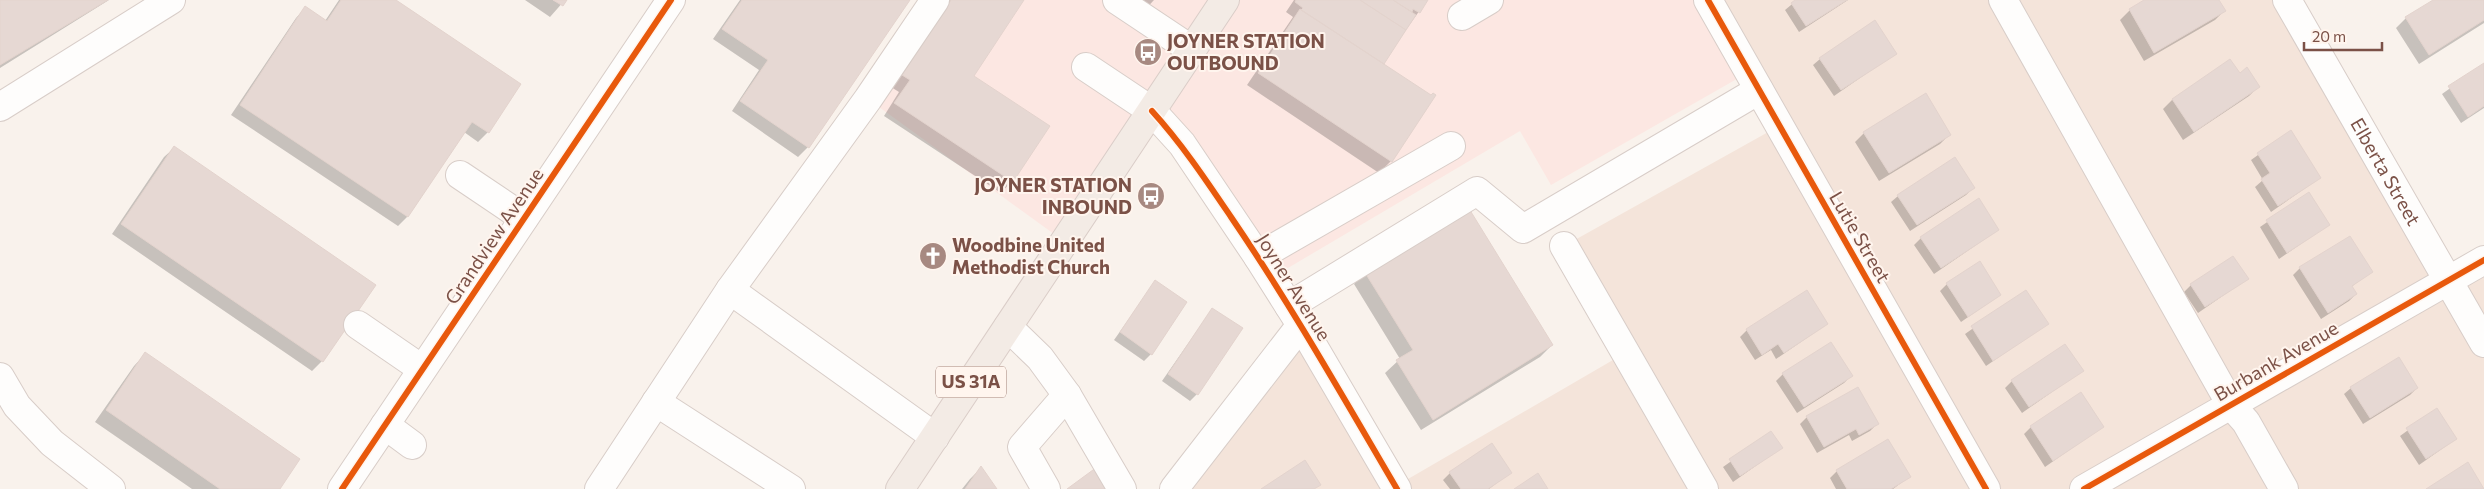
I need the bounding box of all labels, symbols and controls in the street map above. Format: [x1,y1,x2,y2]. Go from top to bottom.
scale bar [2304,20,2382,52]
text: 20 m [2312,27,2346,45]
place label: JOYNER STATION OUTBOUND [1167,29,1325,74]
bus stop icon: JOYNER STATION OUTBOUND [1133,37,1163,67]
street label: Elberta Street [2346,114,2426,229]
street label: Grandview Avenue [439,163,548,308]
place label: JOYNER STATION INBOUND [974,173,1132,218]
bus stop icon: JOYNER STATION INBOUND [1136,181,1166,211]
street label: Lutie Street [1825,187,1896,287]
street label: Joyner Avenue [1252,229,1336,345]
place label: Woodbine United Methodist Church [952,233,1110,278]
church icon: Woodbine United Methodist Church [918,241,948,271]
street label: Burbank Avenue [2209,316,2342,405]
road number: US 31A [936,367,1006,398]

